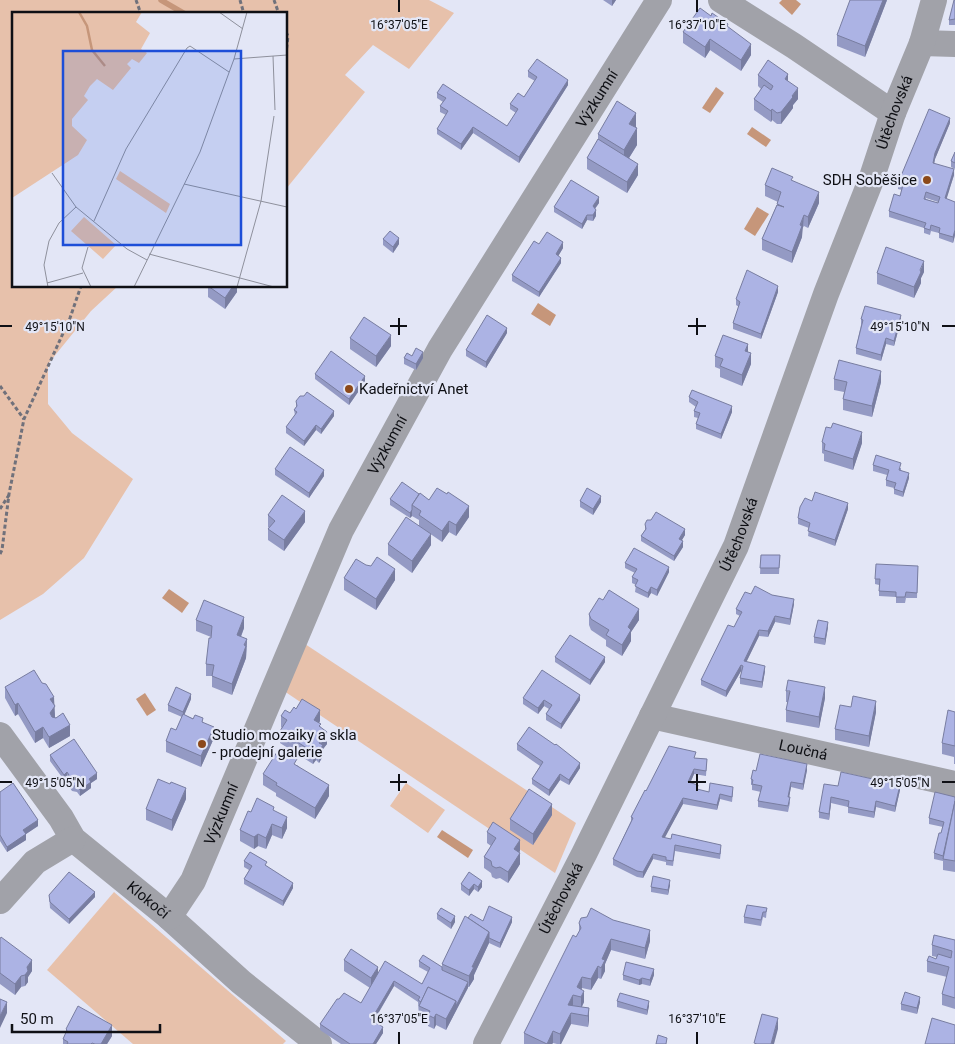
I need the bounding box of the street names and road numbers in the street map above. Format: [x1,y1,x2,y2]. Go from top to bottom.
street label: Výzkumní [572,65,623,131]
street label: Útěchovská [873,73,917,152]
street label: Výzkumní [364,411,412,478]
street label: Útěchovská [716,495,762,574]
street label: Loučná [777,736,829,764]
street label: Výzkumní [200,779,243,847]
street label: Útěchovská [535,859,587,937]
street label: Klokočí [123,877,174,923]

